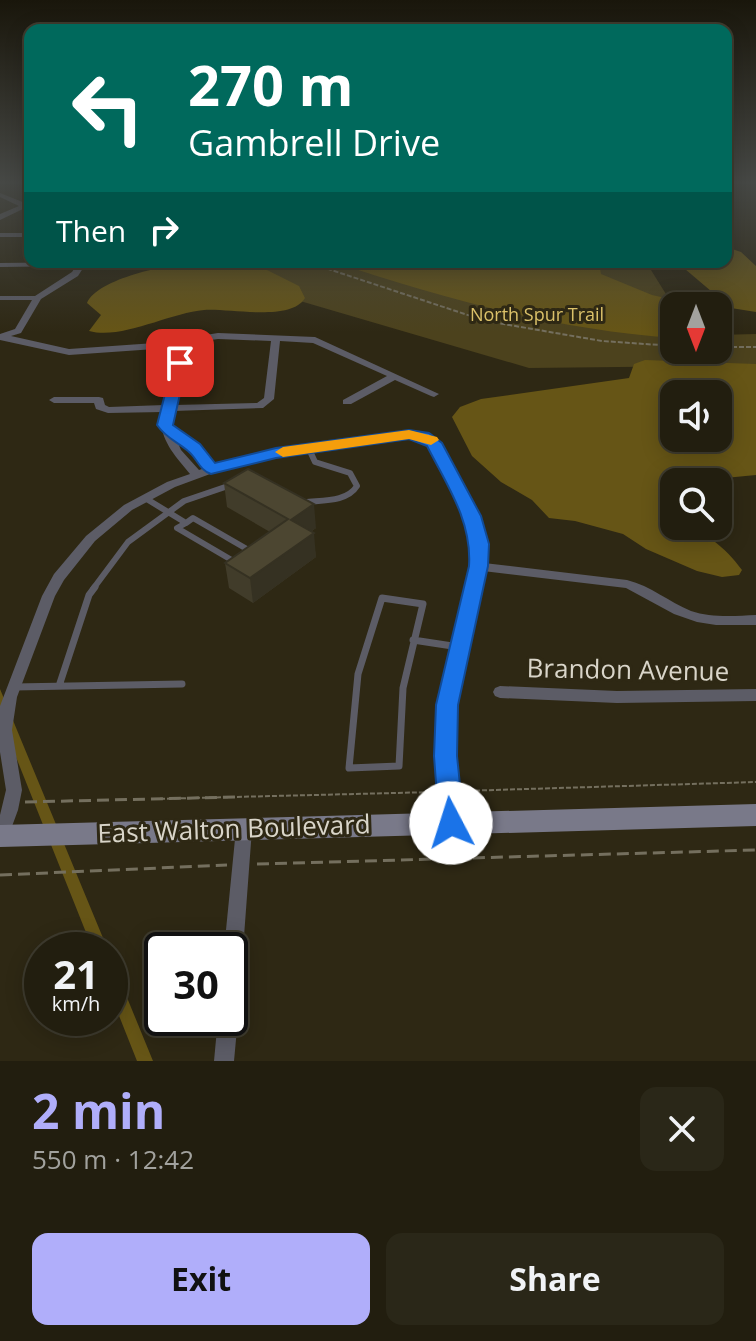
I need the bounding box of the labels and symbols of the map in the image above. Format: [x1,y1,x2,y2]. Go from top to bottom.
north arrow [660,292,732,364]
park label: North Spur Trail [470,302,604,326]
pin [146,329,214,397]
street label: Brandon Avenue [526,649,730,689]
position arrow [409,781,493,865]
street label: East Walton Boulevard [97,805,371,851]
speed limit sign: 30 [144,932,248,1036]

